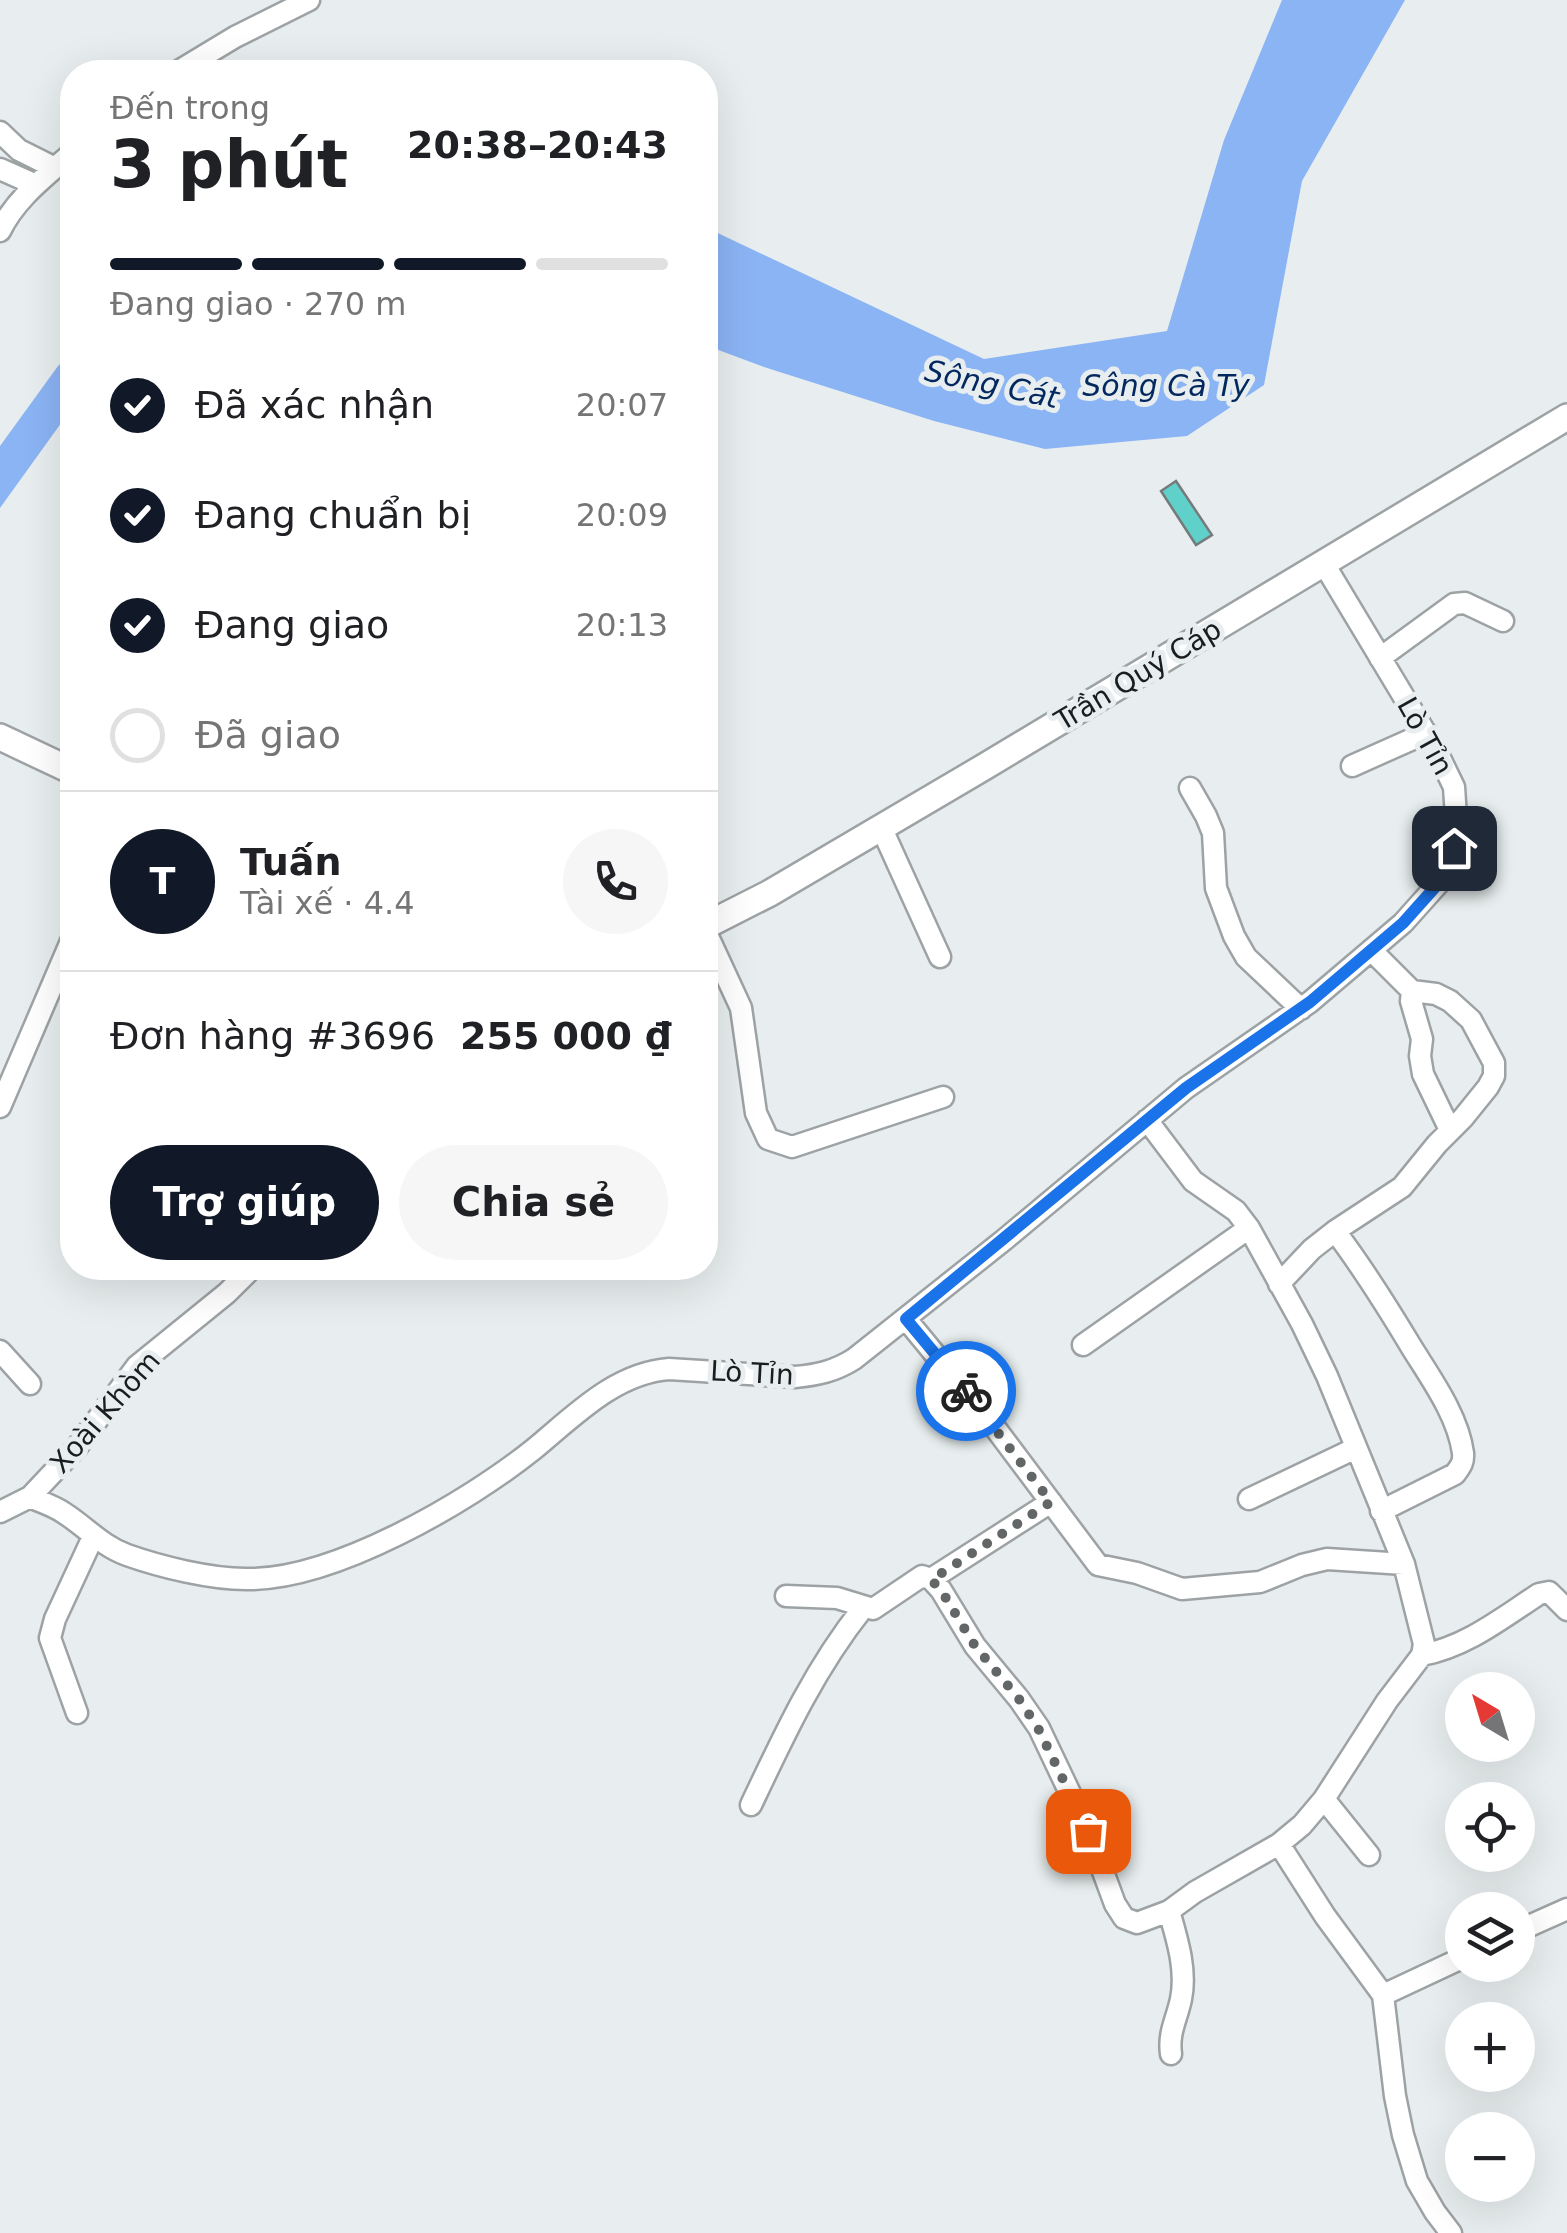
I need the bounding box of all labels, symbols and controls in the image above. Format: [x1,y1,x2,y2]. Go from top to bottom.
text: Đến trong [110,89,270,127]
text: 20:38–20:43 [407,123,668,167]
text: 3 phút [110,127,348,202]
text: Đang giao · 270 m [110,285,407,323]
water label: Sông Cát [922,353,1063,416]
water label: Sông Cà Ty [1082,368,1251,403]
icon: check [110,378,165,433]
text: Đã xác nhận [195,383,434,427]
text: 20:07 [576,386,668,424]
icon: check [110,488,165,543]
text: Đang chuẩn bị [195,493,471,537]
text: 20:09 [576,496,668,534]
icon: check [110,598,165,653]
text: Đang giao [195,603,389,647]
text: 20:13 [576,606,668,644]
street label: Trần Quý Cáp [1048,612,1227,738]
street label: Lò Tỉn [1390,691,1460,781]
text: Đã giao [195,713,341,757]
pin [1412,806,1497,891]
icon: home [1427,821,1482,876]
button: phone [563,829,668,934]
text: Tuấn [240,840,342,884]
text: T [150,859,175,903]
text: Tài xế · 4.4 [240,884,415,922]
text: Đơn hàng #3696 [110,1014,435,1058]
text: 255 000 ₫ [460,1014,672,1058]
button: Trợ giúp [110,1145,379,1260]
button: Chia sẻ [399,1145,668,1260]
courier [916,1341,1016,1441]
street label: Xoài Khòm [43,1344,167,1480]
street label: Lò Tỉn [709,1354,795,1392]
icon: bike [939,1364,994,1419]
north arrow [1445,1672,1535,1762]
map controls [1445,1672,1535,2202]
button: locate [1445,1782,1535,1872]
pin [1046,1789,1131,1874]
icon: bag [1061,1804,1116,1859]
button: layers [1445,1892,1535,1982]
button: + [1445,2002,1535,2092]
button: − [1445,2112,1535,2202]

